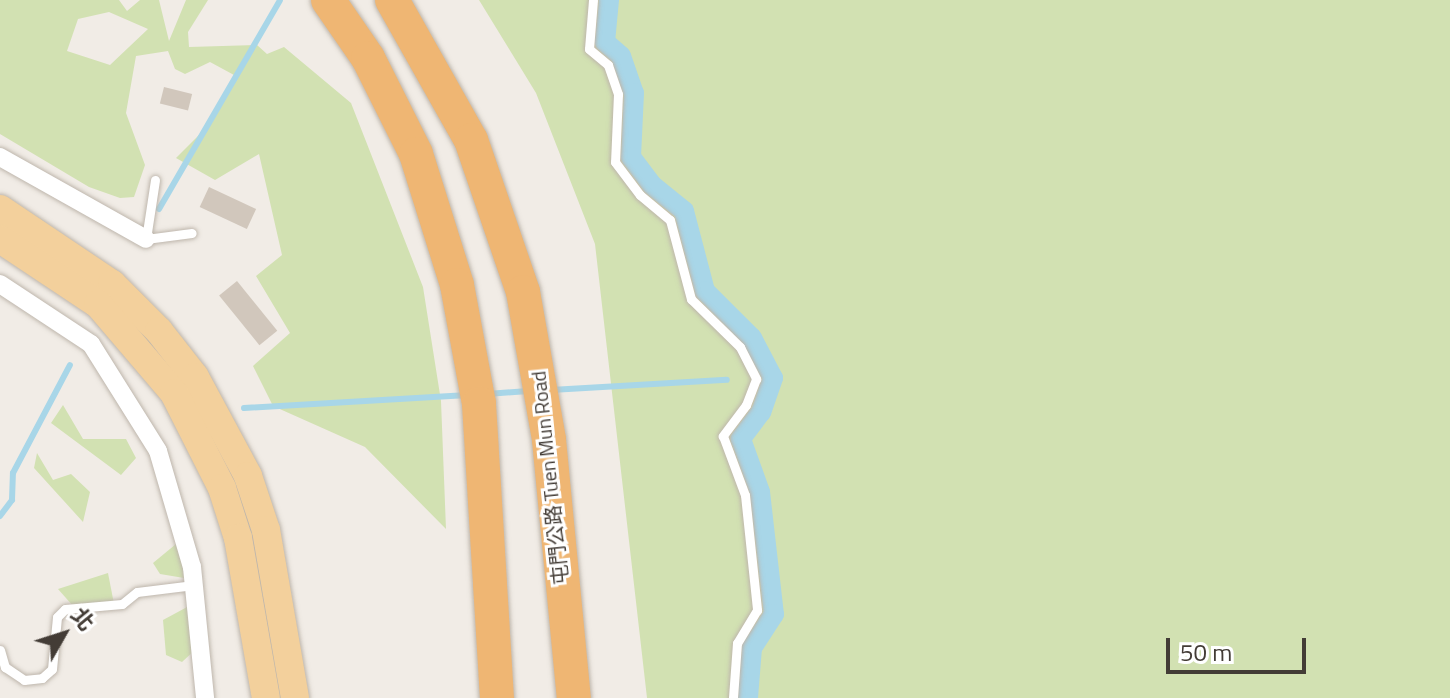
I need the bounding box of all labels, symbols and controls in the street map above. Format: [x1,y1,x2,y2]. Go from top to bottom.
street label: 屯門公路 Tuen Mun Road [526,370,572,586]
north arrow [24,594,104,674]
text: 北 [63,600,103,638]
scale bar [1170,622,1310,672]
text: 50 m [1180,634,1232,670]

